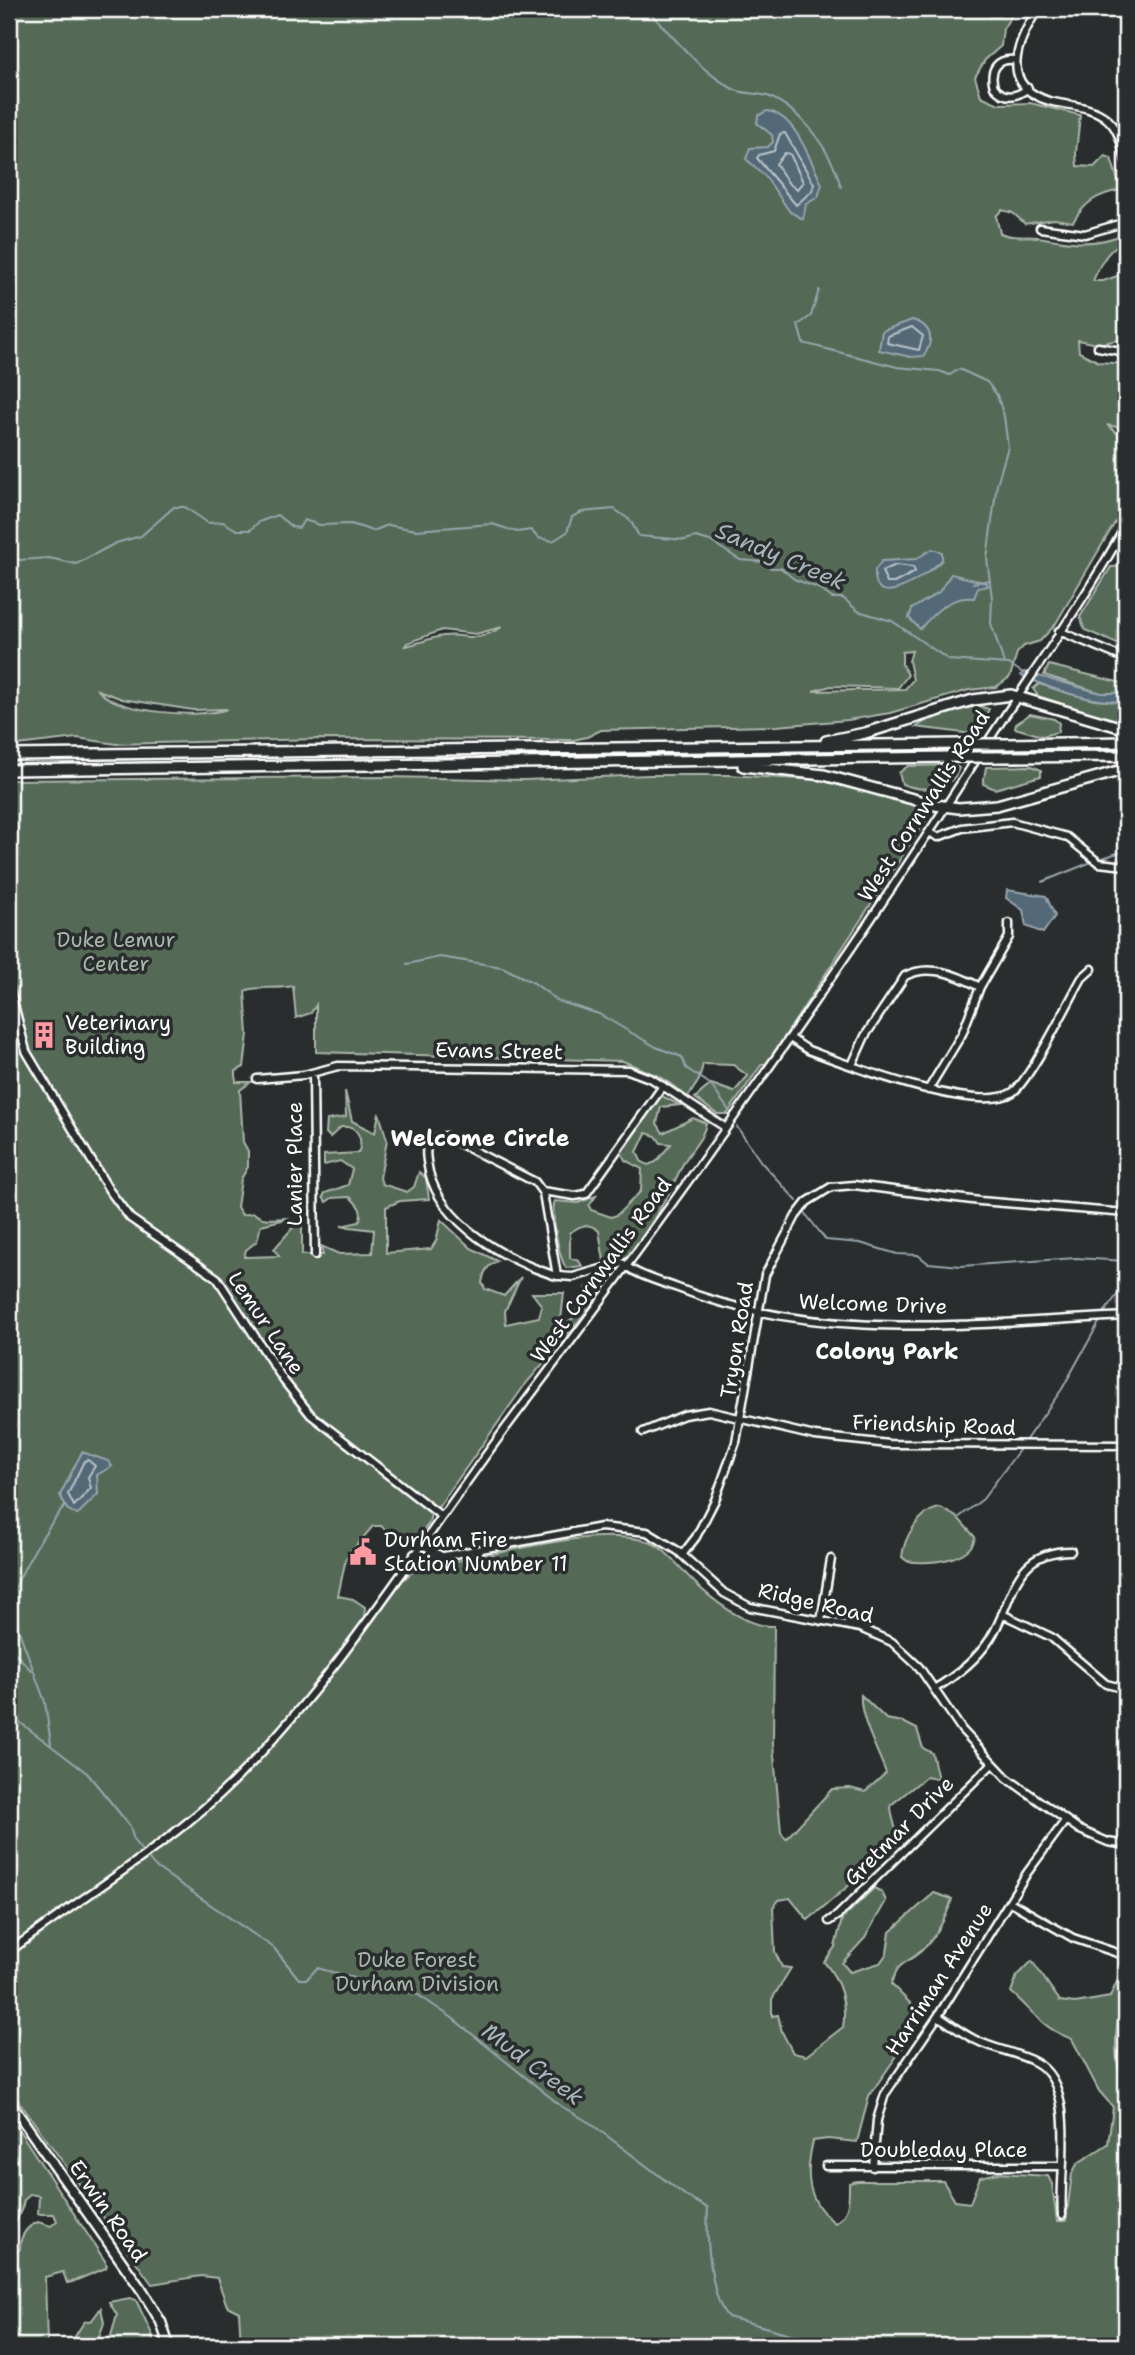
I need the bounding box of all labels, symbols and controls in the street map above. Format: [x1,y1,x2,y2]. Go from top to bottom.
water label: Sandy Creek [711,515,851,597]
street label: West Cornwallis Road [852,705,996,907]
park label: Duke Lemur Center [57,926,175,978]
place label: Veterinary Building [65,1009,171,1061]
building icon: Veterinary Building [29,1020,59,1050]
street label: Evans Street [435,1036,563,1066]
street label: Lanier Place [281,1102,309,1226]
district label: Welcome Circle [390,1123,570,1153]
street label: West Cornwallis Road [524,1172,678,1368]
street label: Lemur Lane [221,1266,311,1380]
street label: Tryon Road [714,1280,760,1400]
street label: Welcome Drive [798,1287,948,1321]
district label: Colony Park [815,1336,959,1366]
street label: Friendship Road [852,1408,1016,1442]
place label: Durham Fire Station Number 11 [384,1526,568,1578]
public building icon: Durham Fire Station Number 11 [348,1537,378,1567]
street label: Ridge Road [755,1576,877,1630]
street label: Gretmar Drive [838,1770,960,1892]
street label: Harriman Avenue [879,1897,999,2061]
park label: Duke Forest Durham Division [335,1946,499,1998]
water label: Mud Creek [476,2016,590,2112]
street label: Doubleday Place [860,2136,1028,2164]
street label: Erwin Road [63,2154,153,2268]

